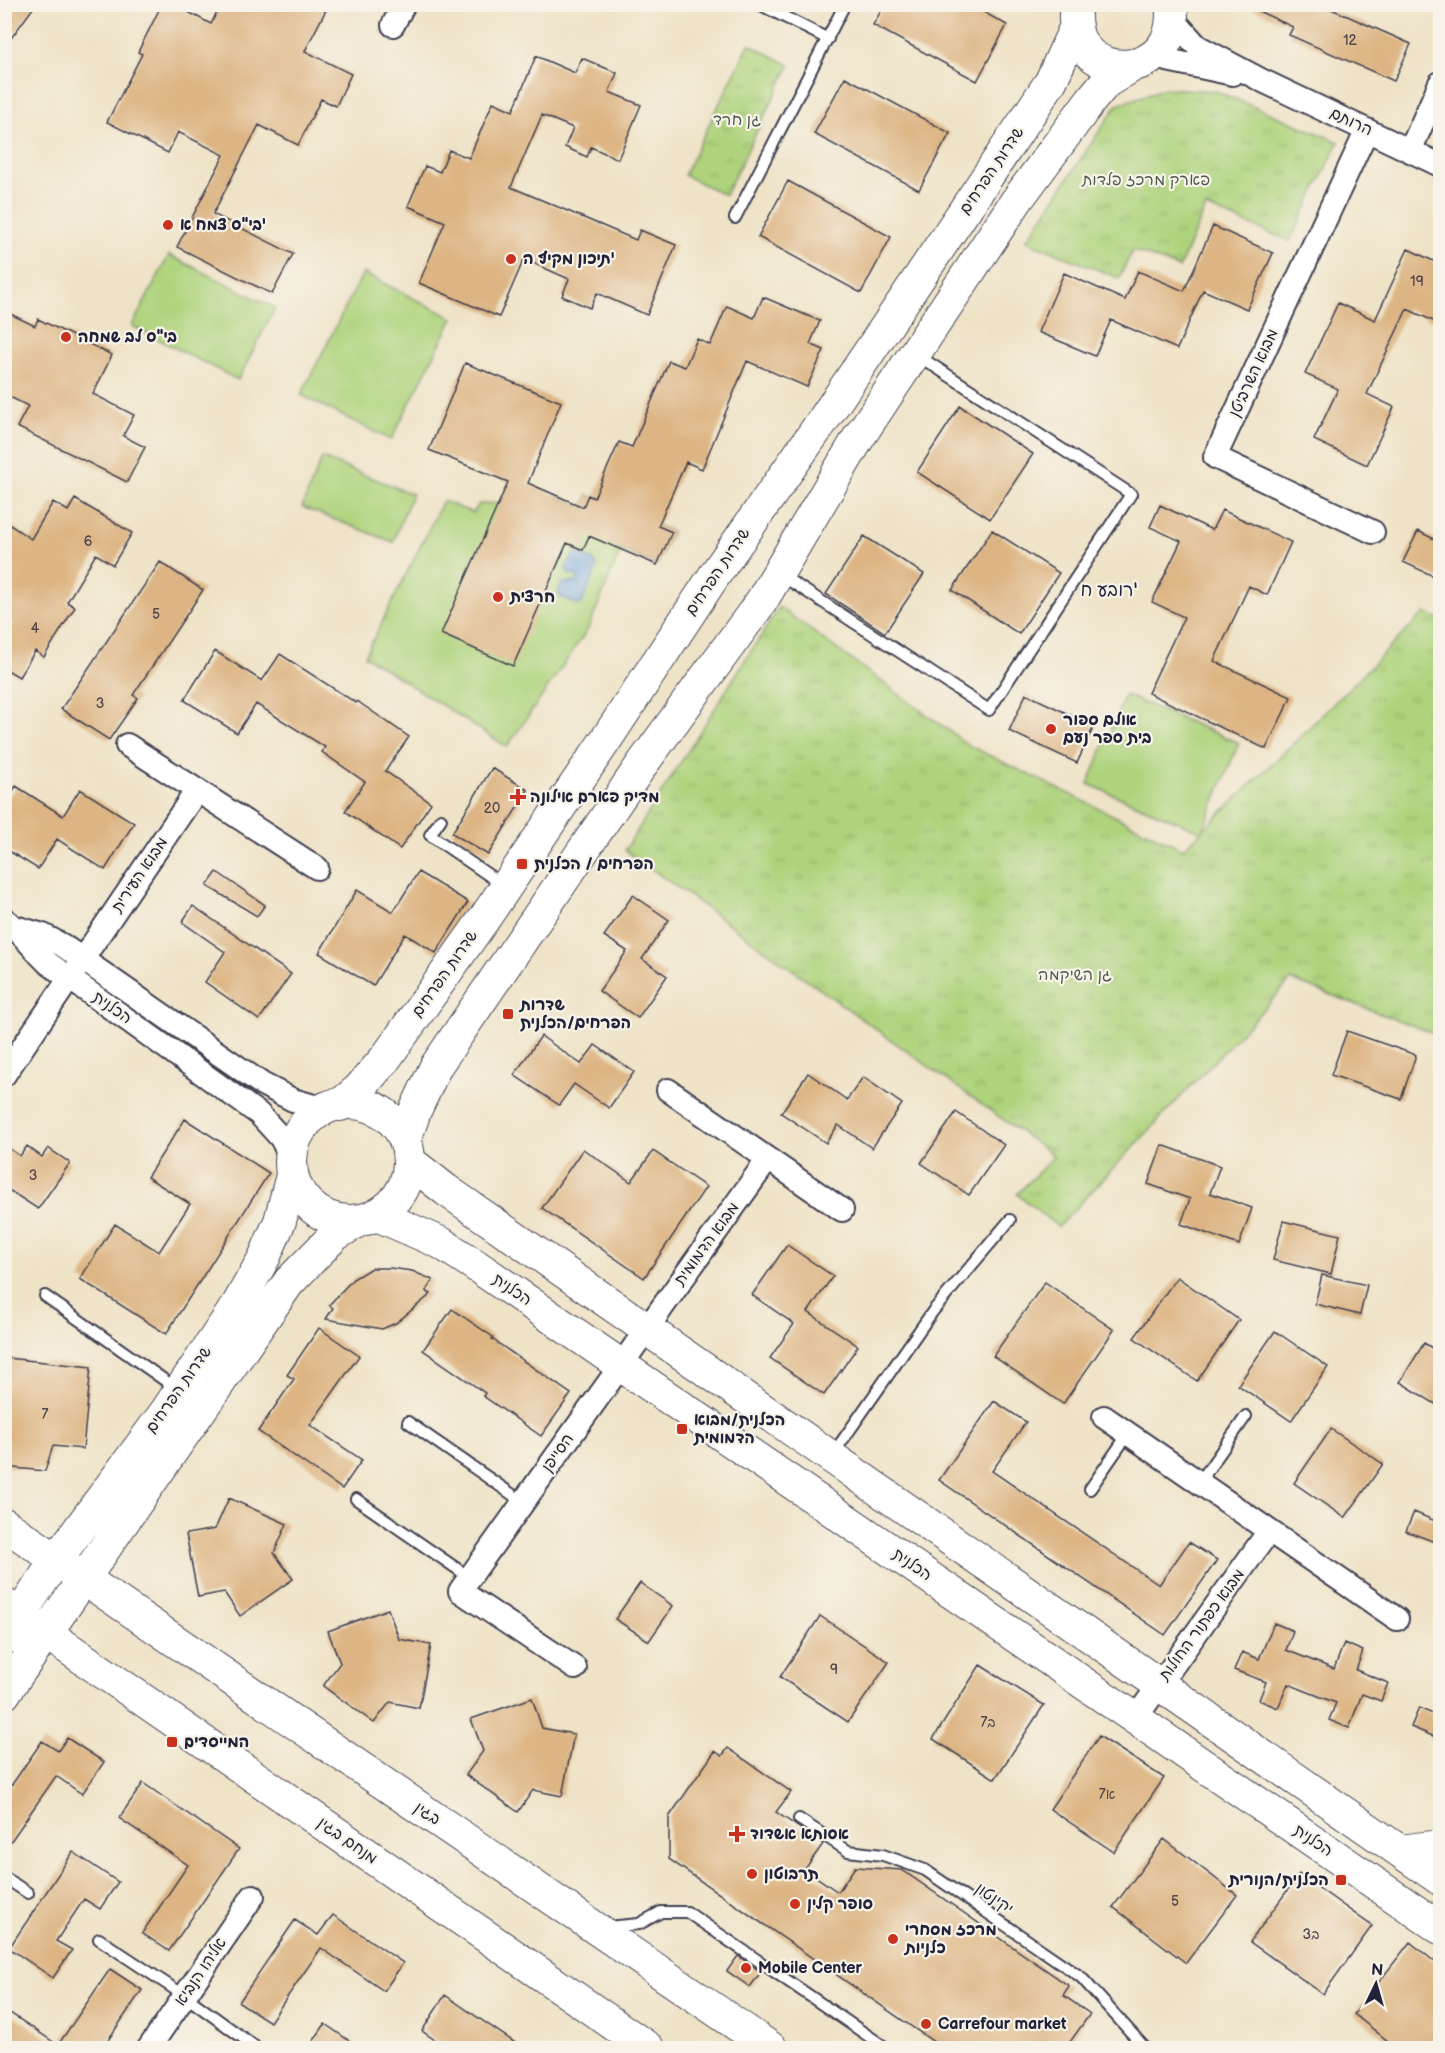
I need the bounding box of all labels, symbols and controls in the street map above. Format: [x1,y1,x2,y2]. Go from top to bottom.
house number: 12 [1343,32,1358,49]
street label: הרותם [1327,104,1375,140]
park label: גן חרד [713,111,761,130]
street label: שדרות הפרחים [956,123,1028,218]
park label: פארק מרכז פלדות [1081,171,1210,190]
place label: בי"ס צמח א' [180,216,266,235]
marker: בי"ס צמח א' [161,218,175,232]
place label: תיכון מקיף ה' [523,250,615,269]
marker: תיכון מקיף ה' [504,252,518,266]
house number: 19 [1410,273,1424,290]
street label: מבוא השרביטן [1225,326,1283,420]
place label: בי"ס לב שמחה [78,328,177,347]
marker: בי"ס לב שמחה [59,330,73,344]
street label: שדרות הפרחים [682,524,754,619]
house number: 6 [84,533,93,550]
district label: רובע ח' [1080,580,1138,601]
place label: חרצית [509,588,555,607]
marker: חרצית [491,590,505,604]
house number: 5 [152,606,160,623]
house number: 4 [31,620,40,637]
house number: 3 [96,695,104,712]
place label: אולם ספור בית ספר נעם [1063,711,1152,748]
marker: אולם ספור בית ספר נעם [1044,722,1058,736]
place label: מדיק פארם אילונה [530,788,660,807]
marker: מדיק פארם אילונה [511,790,525,804]
house number: 20 [484,800,500,817]
street label: מבוא העירית [107,834,172,917]
place label: הפרחים / הכלנית [534,855,654,874]
marker: הפרחים / הכלנית [515,857,529,871]
street label: שדרות הפרחים [408,927,482,1021]
park label: גן השיקמה [1038,966,1112,985]
street label: הכלנית [89,988,135,1028]
place label: שדרות הפרחים/הכלנית [518,996,631,1033]
marker: שדרות הפרחים/הכלנית [501,1007,515,1021]
house number: 3 [29,1167,37,1184]
street label: מבוא הדמומית [670,1199,744,1290]
street label: הכלנית [489,1270,535,1310]
street label: שדרות הפרחים [142,1343,216,1437]
house number: 7 [42,1406,49,1423]
place label: הכלנית/מבוא הדמומית [693,1411,785,1448]
marker: הכלנית/מבוא הדמומית [675,1422,689,1436]
street label: הסייפן [538,1430,578,1476]
street label: הכלנית [889,1545,935,1585]
street label: מבוא כפתור החולות [1155,1565,1249,1685]
house number: 9 [830,1661,838,1678]
house number: 7ב [980,1714,996,1731]
place label: המייסדים [184,1733,249,1752]
marker: המייסדים [165,1735,179,1749]
house number: 7א [1099,1786,1116,1803]
street label: בגין [410,1798,444,1830]
street label: מנחם בגין [313,1813,381,1869]
street label: הכלנית [1290,1821,1336,1861]
marker: אסותא אשדוד [728,1825,746,1843]
place label: אסותא אשדוד [750,1825,849,1844]
place label: תרבוטון [764,1865,819,1884]
marker: תרבוטון [745,1867,759,1881]
place label: הכלנית/הנורית [1228,1871,1329,1890]
marker: הכלנית/הנורית [1334,1873,1348,1887]
street label: יקינטון [971,1879,1017,1919]
house number: 5 [1171,1893,1179,1910]
place label: סופר קלין [807,1895,873,1914]
marker: סופר קלין [788,1897,802,1911]
place label: מרכז מסחרי כלניות [903,1921,997,1958]
house number: 3ב [1303,1926,1319,1943]
marker: מרכז מסחרי כלניות [886,1932,900,1946]
street label: אליהו הנביא [171,1934,231,2010]
north arrow [1346,1954,1406,2014]
place label: Mobile Center [758,1959,863,1978]
marker: Mobile Center [739,1961,753,1975]
text: N [1370,1961,1384,1981]
place label: Carrefour market [938,2015,1067,2034]
marker: Carrefour market [919,2017,933,2031]

